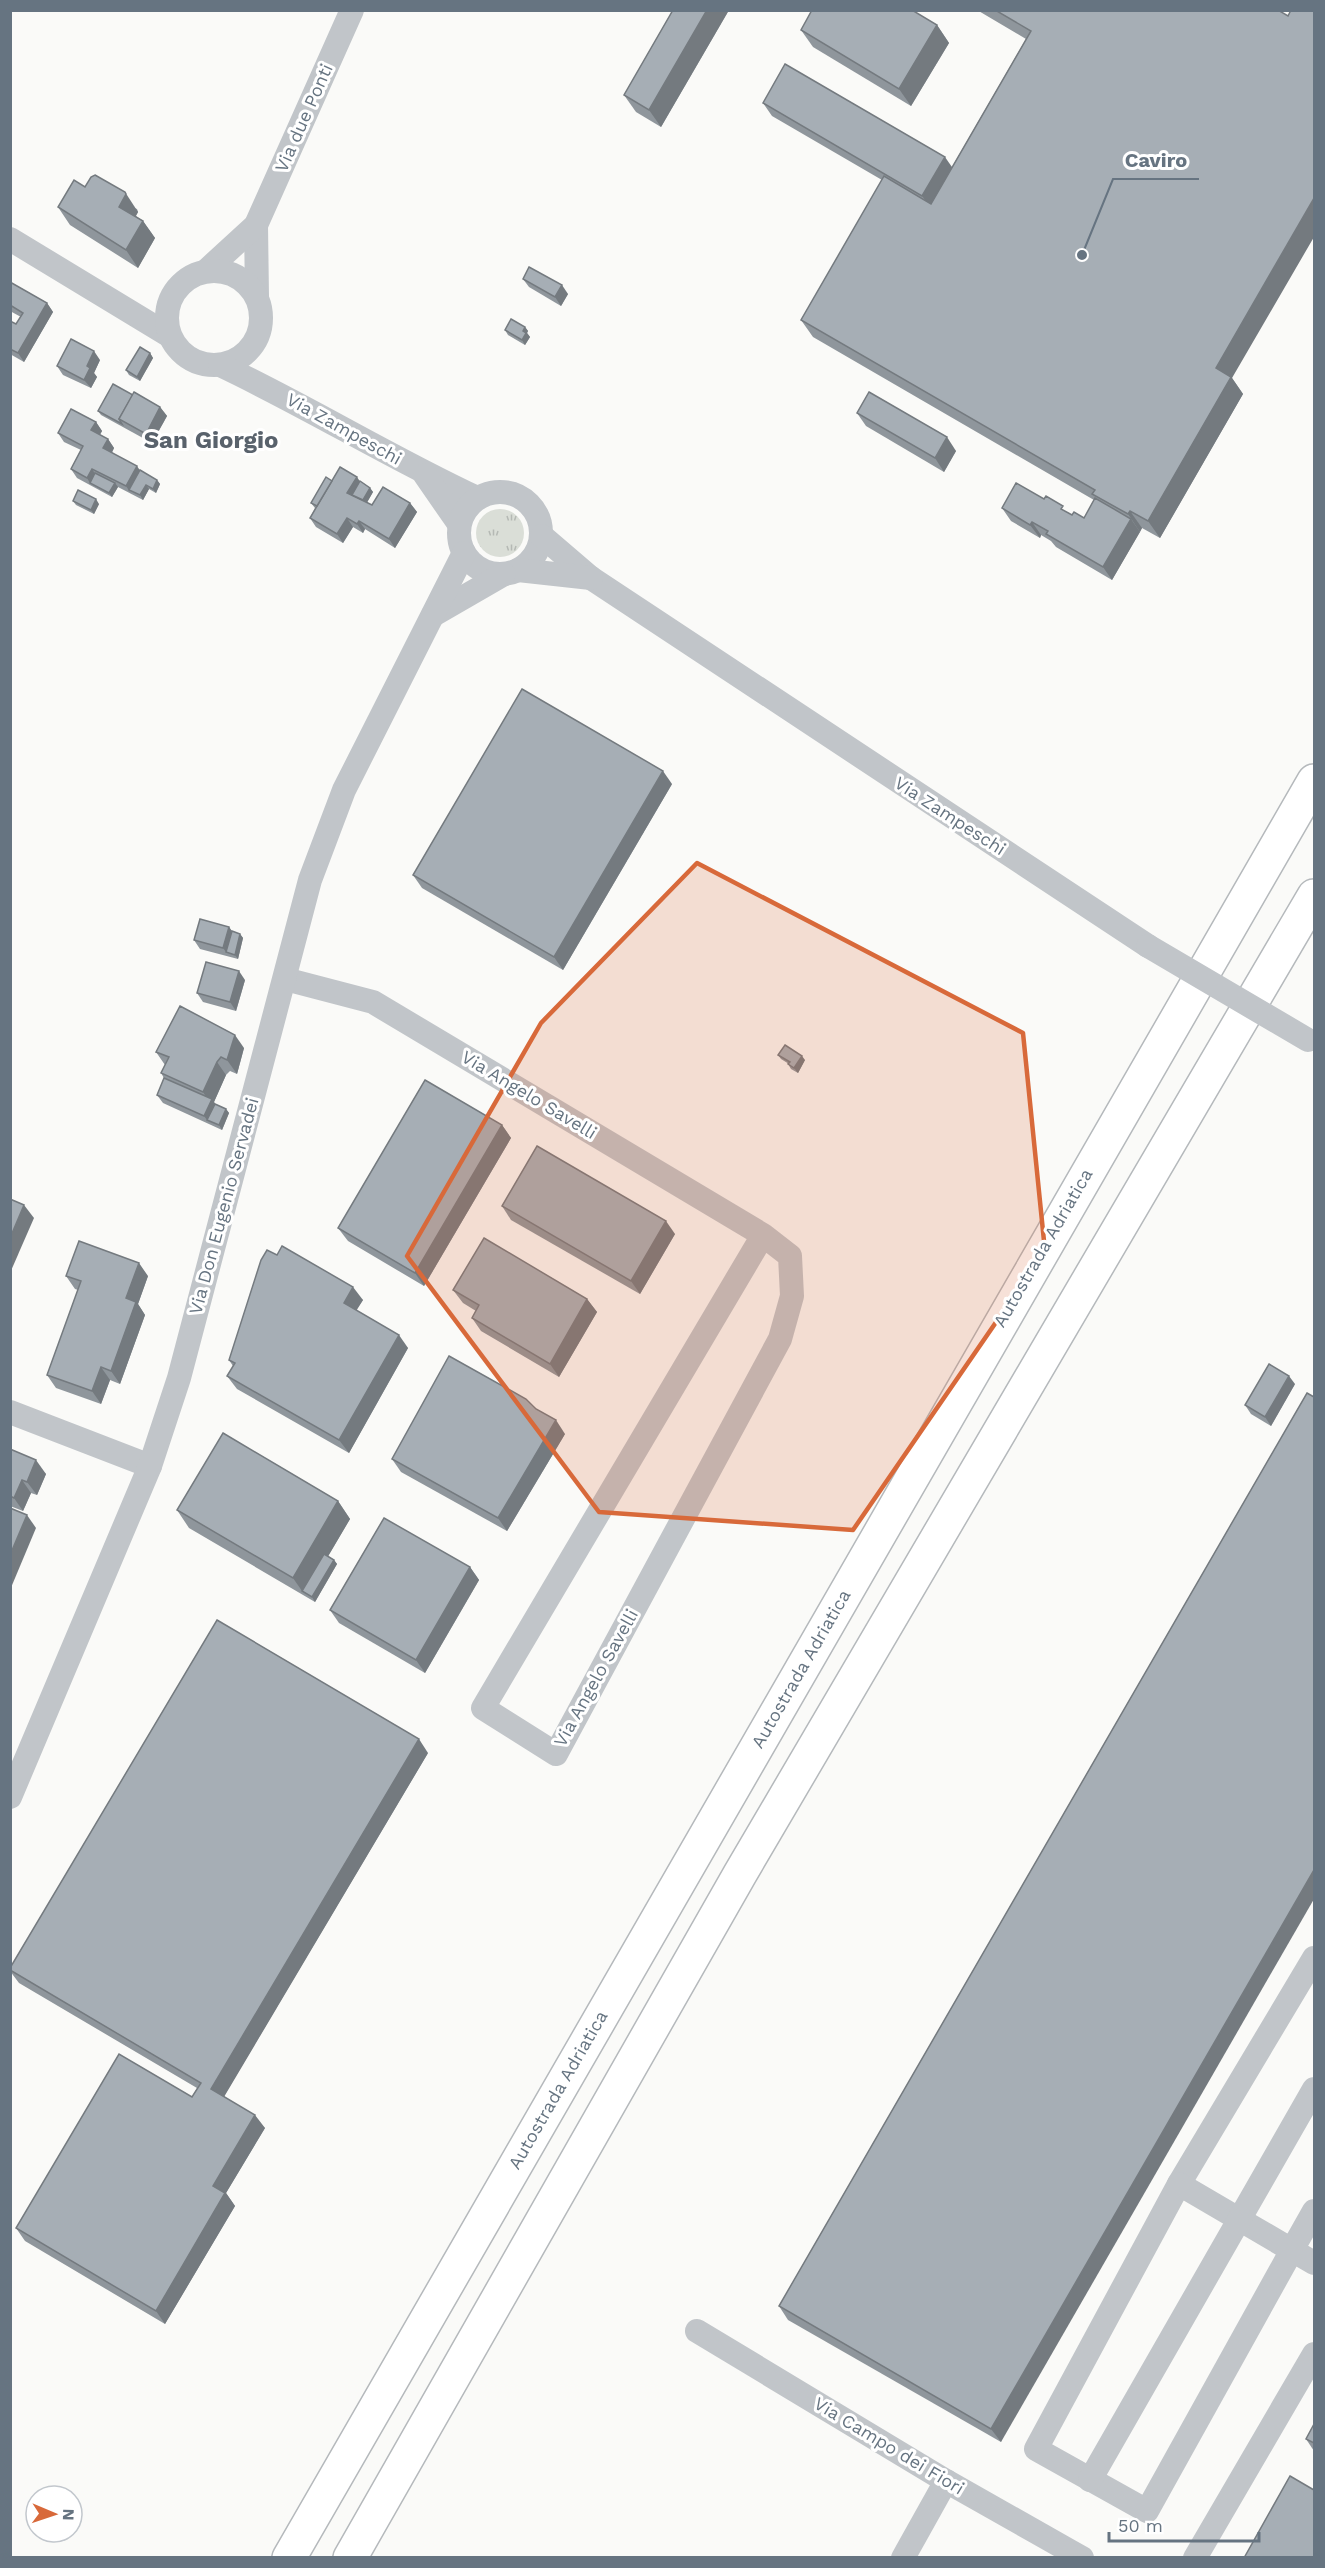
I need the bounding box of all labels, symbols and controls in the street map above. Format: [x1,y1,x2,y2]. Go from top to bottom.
street label: Via due Ponti [270,60,337,175]
callout: Caviro [1113,141,1199,179]
text: Caviro [1125,148,1187,172]
street label: Via Zampeschi [283,388,405,469]
district label: San Giorgio [144,426,278,454]
street label: Via Zampeschi [891,772,1010,859]
street label: Via Angelo Savelli [458,1046,601,1143]
street label: Via Don Eugenio Servadei [184,1095,263,1317]
street label: Autostrada Adriatica [989,1165,1097,1331]
street label: Autostrada Adriatica [747,1586,855,1752]
street label: Via Angelo Savelli [549,1605,642,1750]
street label: Autostrada Adriatica [504,2007,612,2173]
street label: Via Campo dei Fiori [810,2392,968,2499]
north arrow [24,2484,84,2544]
scale bar [1109,2505,1259,2543]
text: N [59,2508,78,2521]
text: 50 m [1118,2515,1163,2536]

